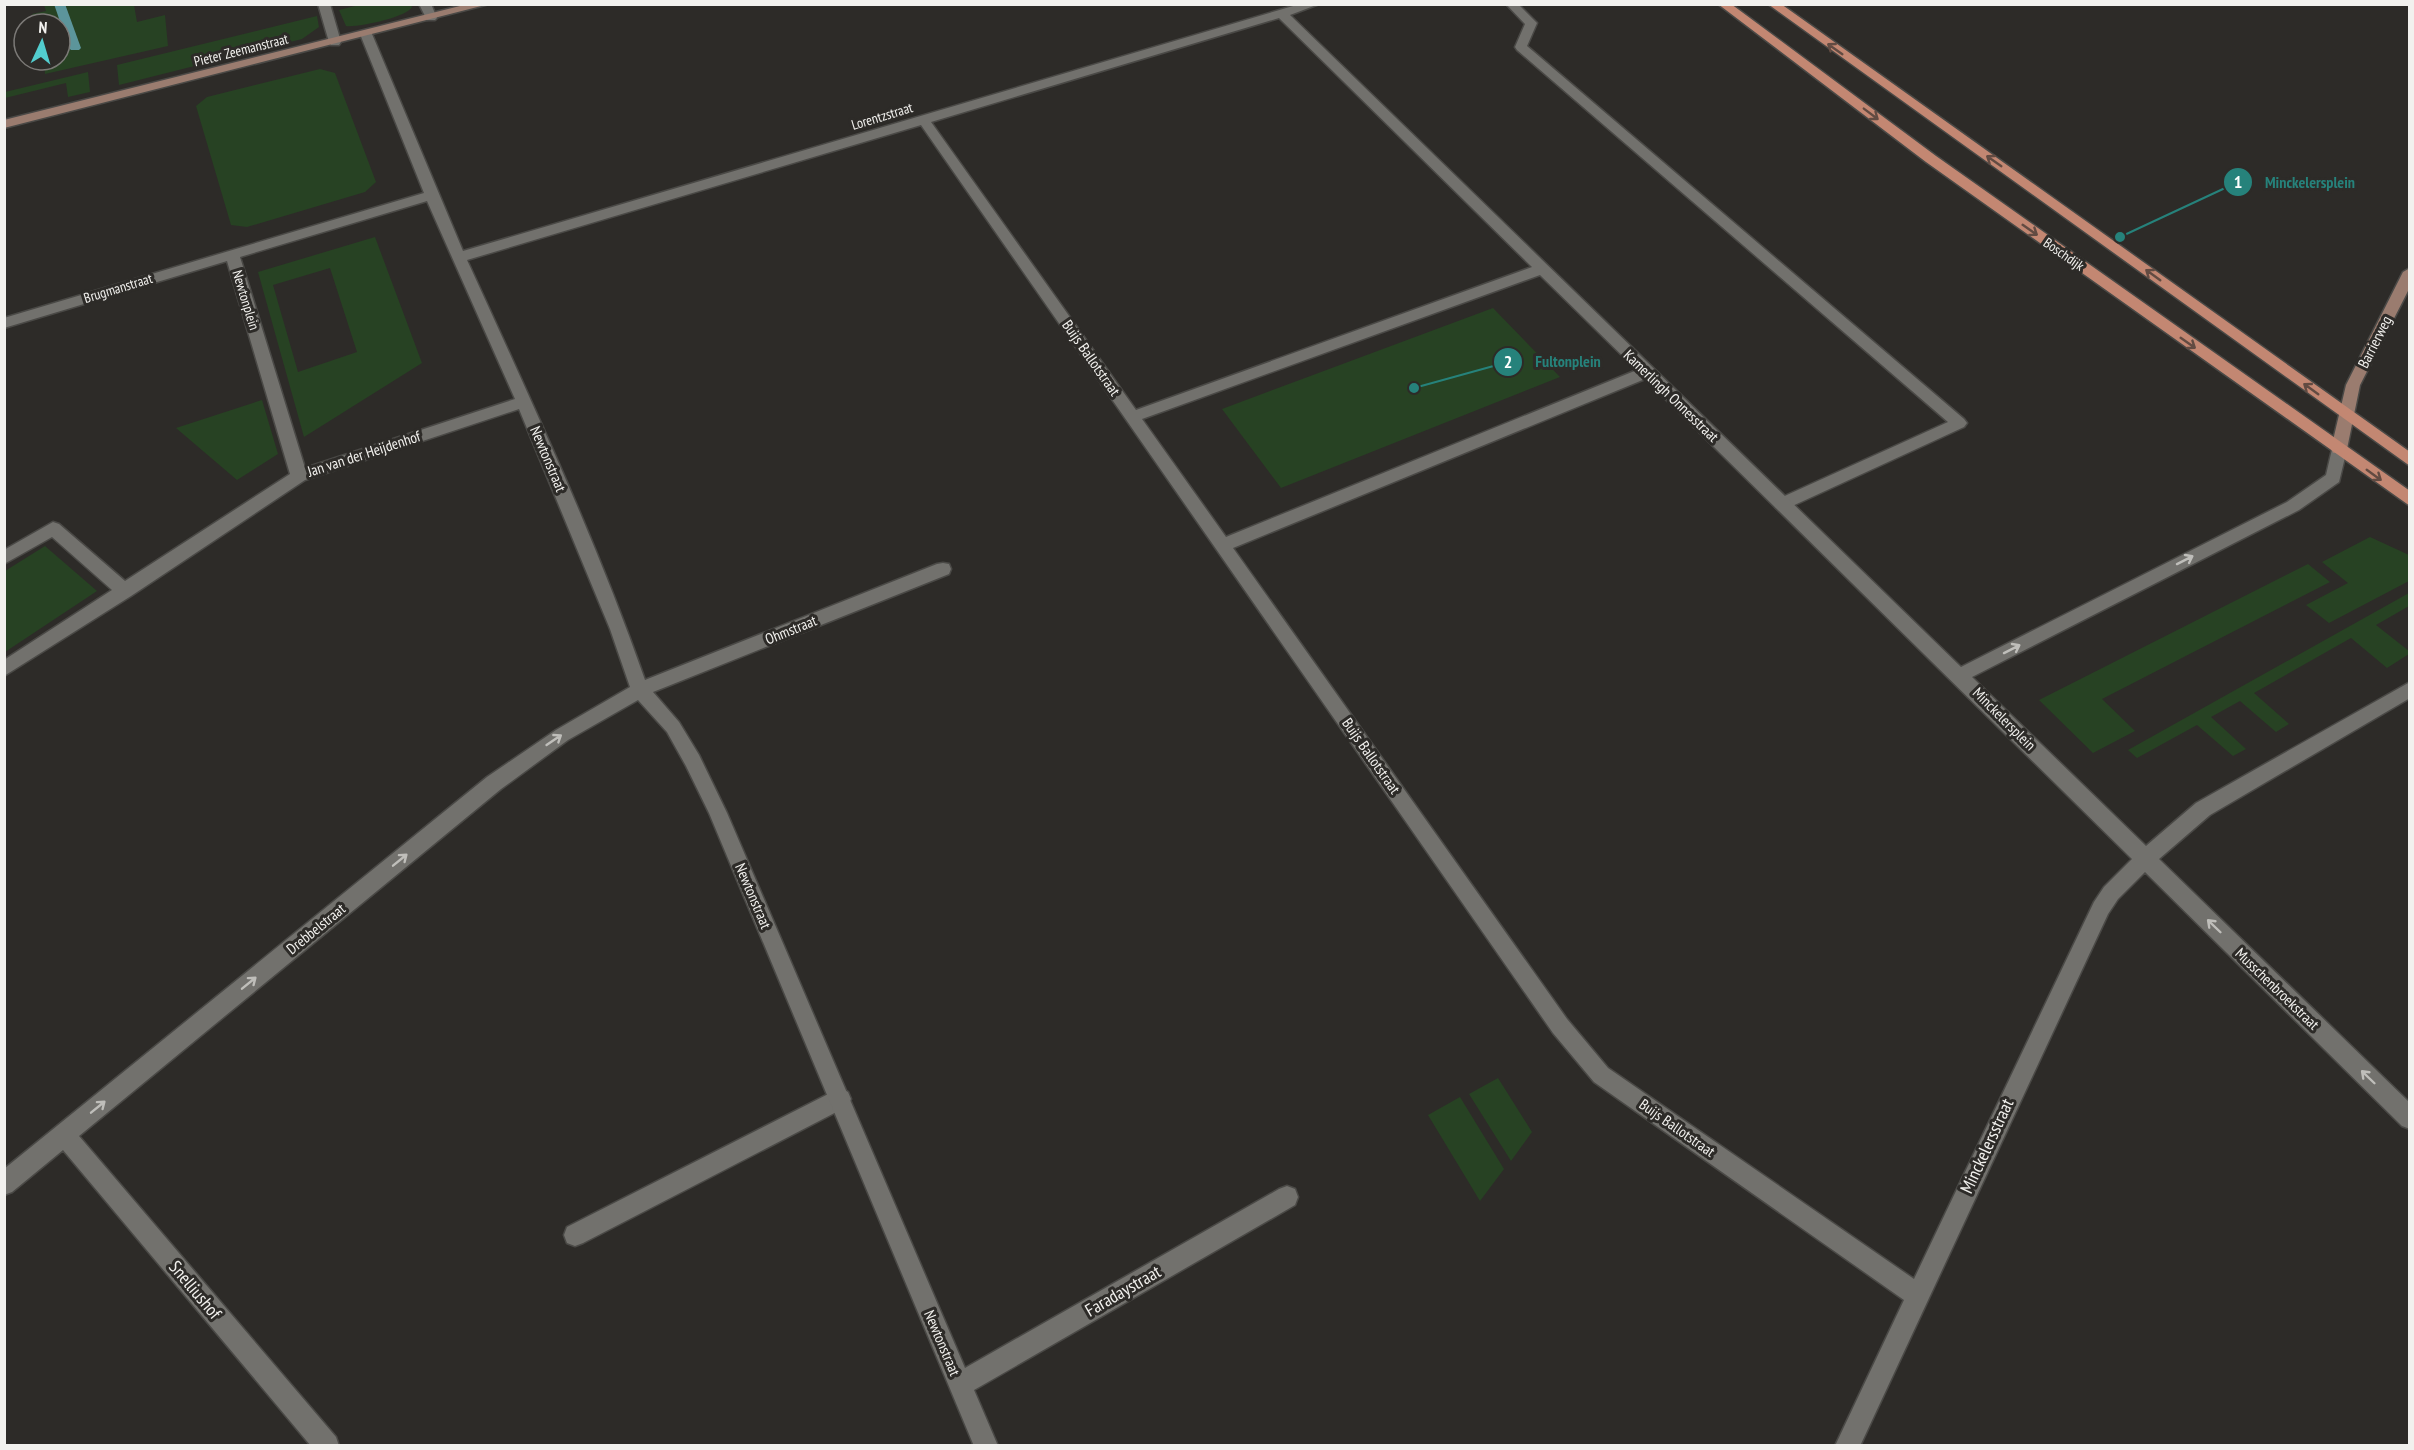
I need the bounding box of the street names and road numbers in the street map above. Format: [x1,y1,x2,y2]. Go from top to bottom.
street label: Pieter Zeemanstraat [192,30,290,70]
street label: Lorentzstraat [849,98,915,134]
street label: Boschdijk [2040,233,2088,275]
street label: Newtonplein [228,268,264,332]
street label: Brugmanstraat [81,269,155,307]
street label: Barrierweg [2353,312,2396,371]
street label: Buijs Ballotstraat [1058,316,1125,399]
street label: Kamerlingh Onnesstraat [1620,345,1723,446]
street label: Newtonstraat [526,423,571,495]
street label: Jan van der Heijdenhof [304,426,424,481]
street label: Ohmstraat [762,611,819,648]
street label: Minckelersplein [1969,683,2040,754]
street label: Buijs Ballotstraat [1338,714,1405,797]
street label: Newtonstraat [731,860,776,932]
street label: Drebbelstraat [282,899,349,958]
street label: Musschenbroekstraat [2231,944,2323,1034]
street label: Buijs Ballotstraat [1636,1094,1719,1161]
street label: Minckelersstraat [1955,1095,2019,1197]
street label: Snelliushof [164,1256,227,1325]
street label: Faradaystraat [1081,1260,1165,1321]
street label: Newtonstraat [920,1307,965,1379]

